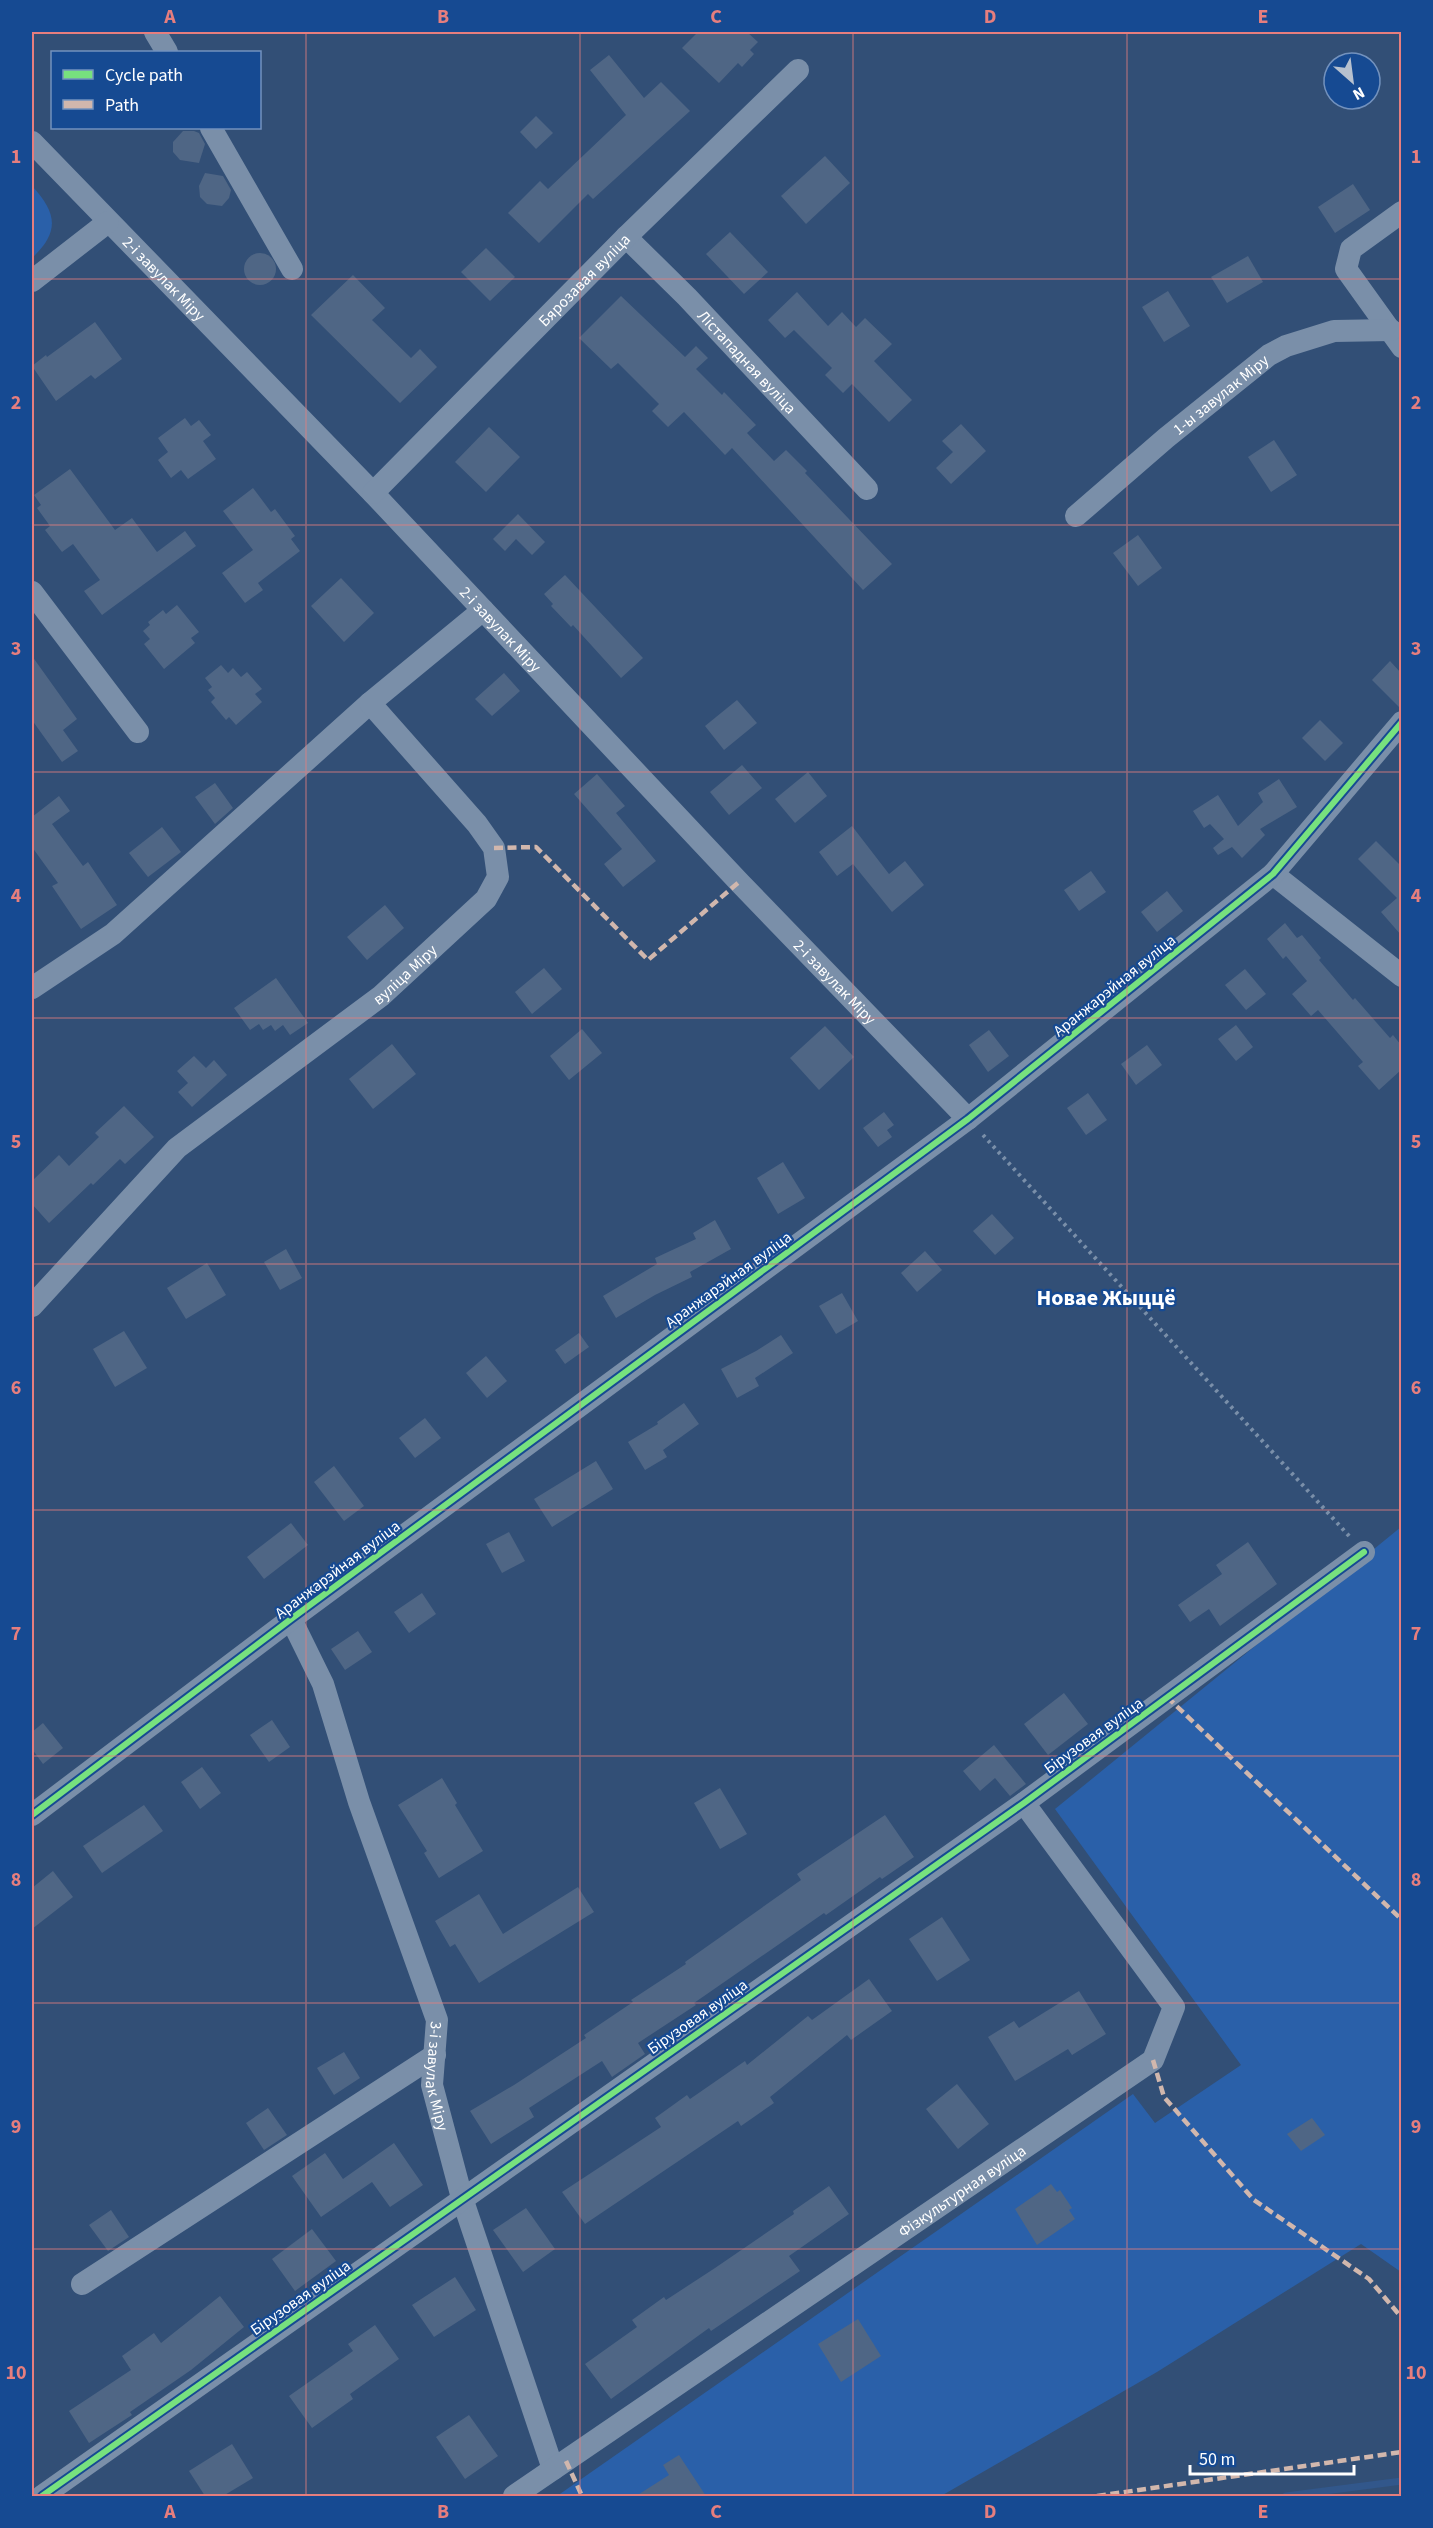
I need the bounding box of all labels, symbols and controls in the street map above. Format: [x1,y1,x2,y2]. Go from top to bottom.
text: A [163,3,176,31]
text: B [437,3,449,31]
text: C [710,3,722,31]
text: D [984,3,996,31]
text: E [1258,3,1268,31]
legend [51,51,261,129]
north arrow [1322,51,1382,111]
text: Cycle path [105,63,183,88]
text: N [1349,81,1368,106]
text: Path [105,93,139,118]
text: 1 [11,143,21,171]
text: 1 [1411,143,1421,171]
street label: Бярозавая вуліца [534,229,636,332]
street label: 2-і завулак Міру [117,232,210,327]
street label: Лістападная вуліца [692,305,801,419]
street label: 1-ы завулак Міру [1168,349,1274,440]
text: 2 [11,389,21,417]
text: 2 [1411,389,1421,417]
street label: 2-і завулак Міру [454,582,546,678]
text: 3 [11,635,21,663]
text: 3 [1411,635,1421,663]
text: 4 [11,882,22,910]
text: 4 [1411,882,1422,910]
street label: Аранжарэйная вуліца [1049,930,1180,1042]
street label: 2-і завулак Міру [788,935,881,1030]
street label: вуліца Міру [369,939,443,1010]
text: 5 [11,1128,21,1156]
text: 5 [1411,1128,1421,1156]
street label: Аранжарэйная вуліца [661,1226,796,1333]
district label: Новае Жыццё [1036,1282,1176,1314]
text: 6 [11,1374,21,1402]
text: 6 [1411,1374,1421,1402]
street label: Аранжарэйная вуліца [270,1515,405,1624]
text: 7 [11,1620,21,1648]
text: 7 [1411,1620,1421,1648]
street label: Бірузовая вуліца [1039,1692,1148,1779]
text: 8 [11,1866,21,1894]
text: 8 [1411,1866,1421,1894]
street label: Бірузовая вуліца [643,1974,752,2060]
street label: 3-і завулак Міру [420,2020,454,2134]
text: 9 [11,2113,21,2141]
text: 9 [1411,2113,1421,2141]
street label: Фізкультурная вуліца [894,2140,1031,2243]
street label: Бірузовая вуліца [246,2255,355,2341]
text: 10 [5,2359,27,2387]
text: 10 [1405,2359,1427,2387]
scale bar [1190,2438,1354,2476]
text: 50 m [1199,2447,1235,2472]
text: A [163,2498,176,2526]
text: B [437,2498,449,2526]
text: C [710,2498,722,2526]
text: D [984,2498,996,2526]
text: E [1258,2498,1268,2526]

